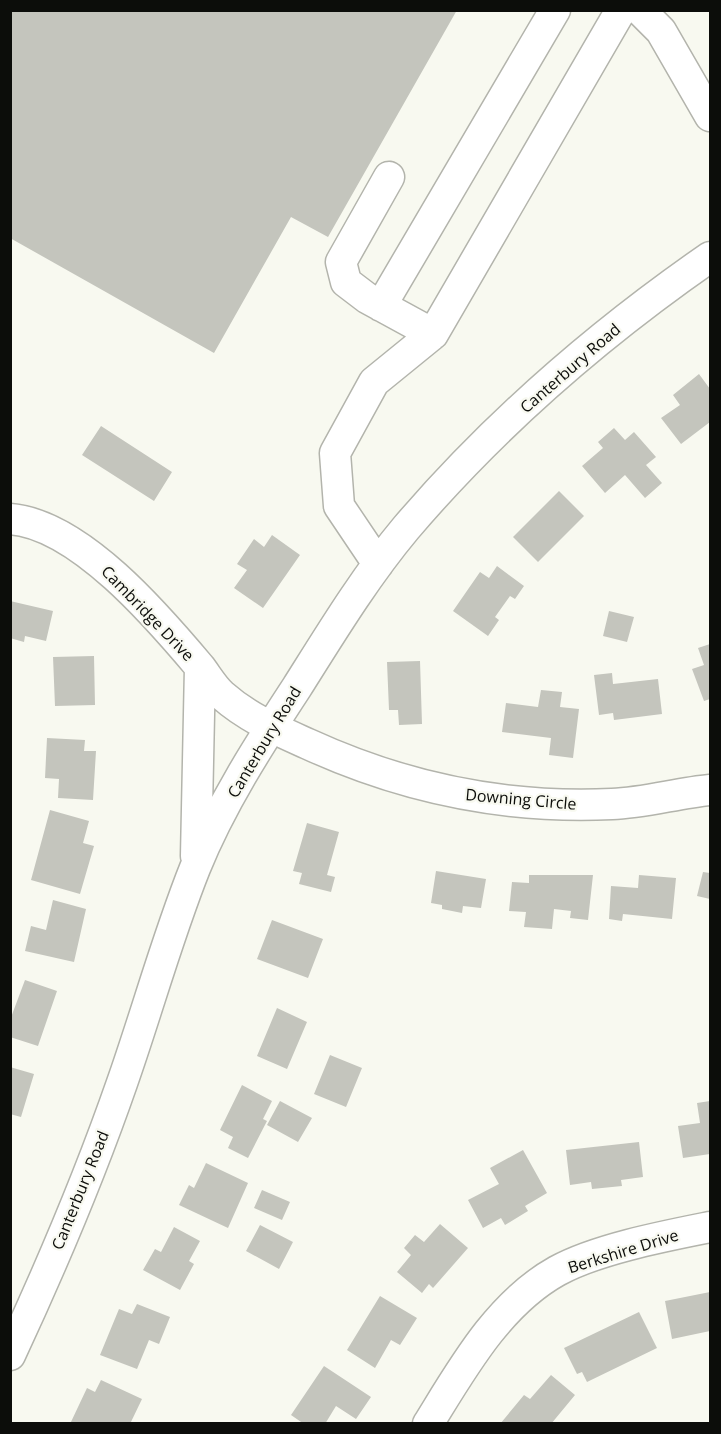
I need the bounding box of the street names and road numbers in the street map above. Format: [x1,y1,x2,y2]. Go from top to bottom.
street label: Canterbury Road [515,318,625,418]
street label: Cambridge Drive [97,560,199,666]
street label: Canterbury Road [222,682,306,802]
street label: Downing Circle [465,783,578,815]
street label: Canterbury Road [46,1127,114,1253]
street label: Berkshire Drive [565,1224,681,1278]

